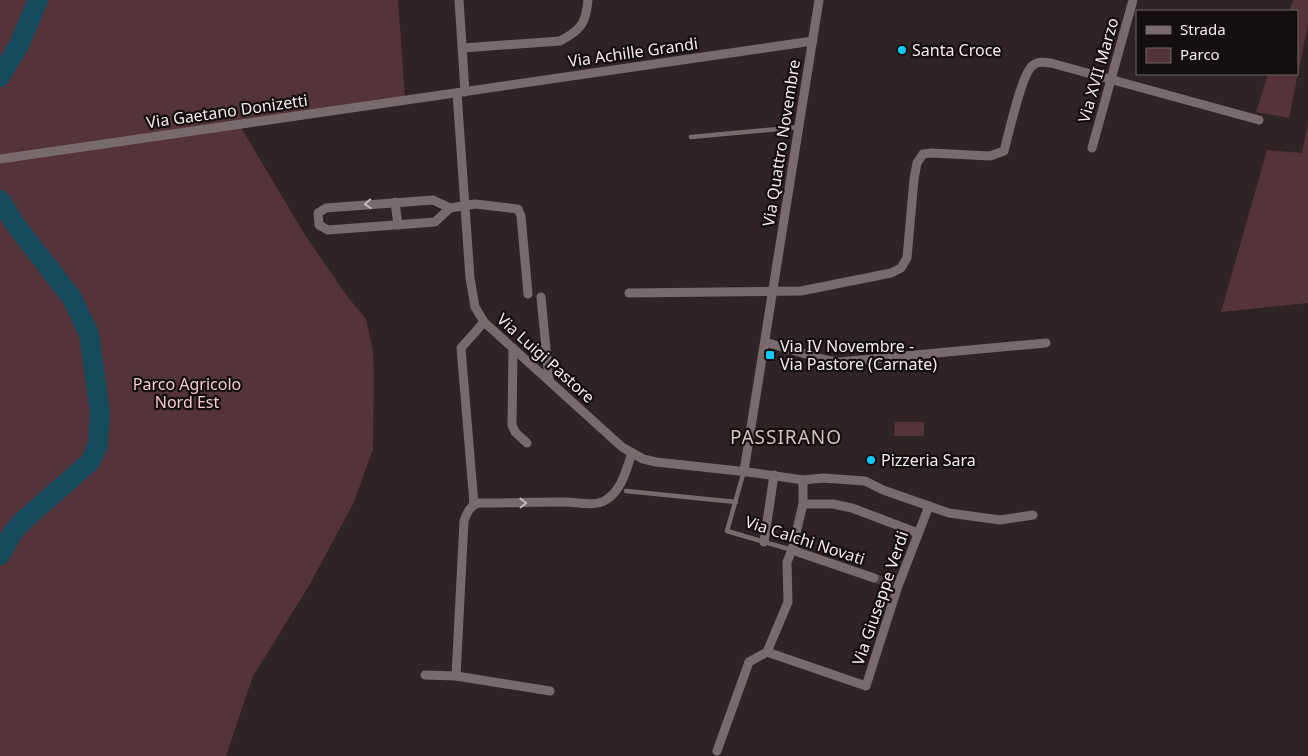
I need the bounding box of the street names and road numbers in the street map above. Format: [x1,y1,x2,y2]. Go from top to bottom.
street label: Via XVII Marzo [1073,15,1123,125]
street label: Via Achille Grandi [567,32,699,72]
street label: Via Quattro Novembre [757,58,805,228]
street label: Via Gaetano Donizetti [145,89,309,133]
street label: Via Luigi Pastore [492,308,600,408]
street label: Via Calchi Novati [742,510,868,570]
street label: Via Giuseppe Verdi [847,528,913,668]

